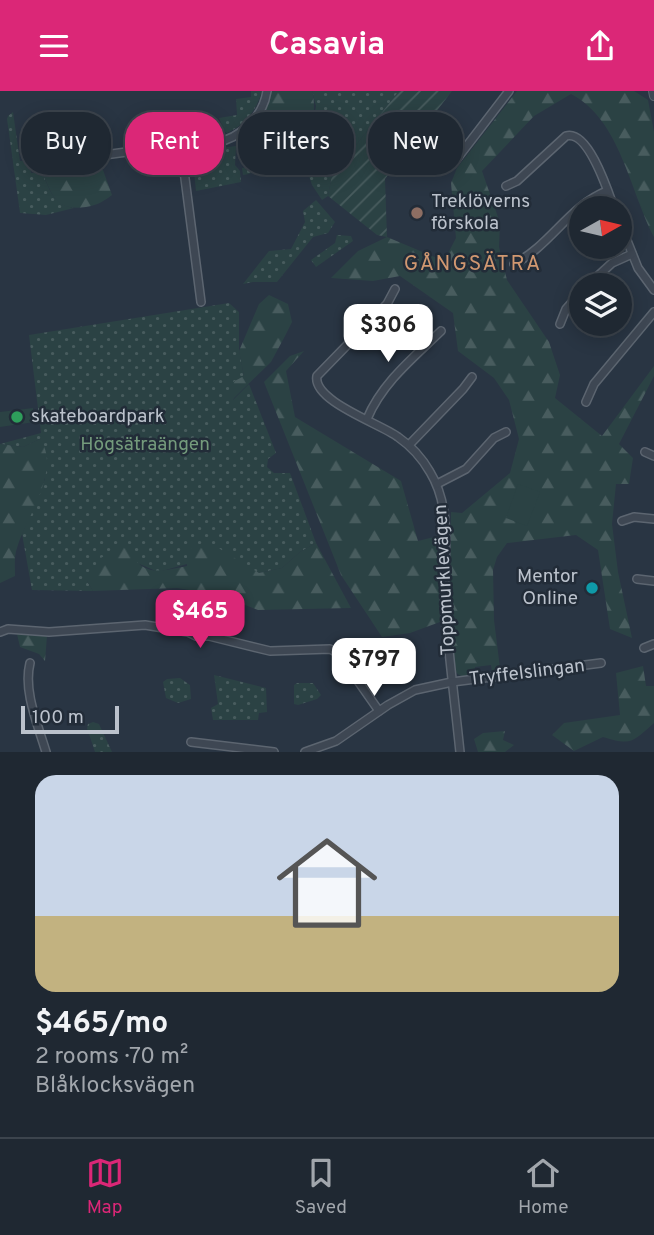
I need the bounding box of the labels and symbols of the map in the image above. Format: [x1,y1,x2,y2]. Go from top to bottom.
place label: Treklöverns förskola [431,190,530,236]
north arrow [569,196,632,259]
marker: Treklöverns förskola [409,205,425,221]
district label: GÅNGSÄTRA [404,251,542,278]
pin: $306 [347,305,429,364]
place label: skateboardpark [31,405,165,429]
marker: skateboardpark [9,409,25,425]
park label: Högsätraängen [80,433,210,457]
street label: Toppmurklevägen [429,504,461,656]
place label: Mentor Online [517,565,579,611]
marker: Mentor Online [584,580,600,596]
pin: $465 [159,591,241,650]
pin: $797 [333,639,415,698]
street label: Tryffelslingan [468,654,586,692]
scale bar [21,703,119,735]

